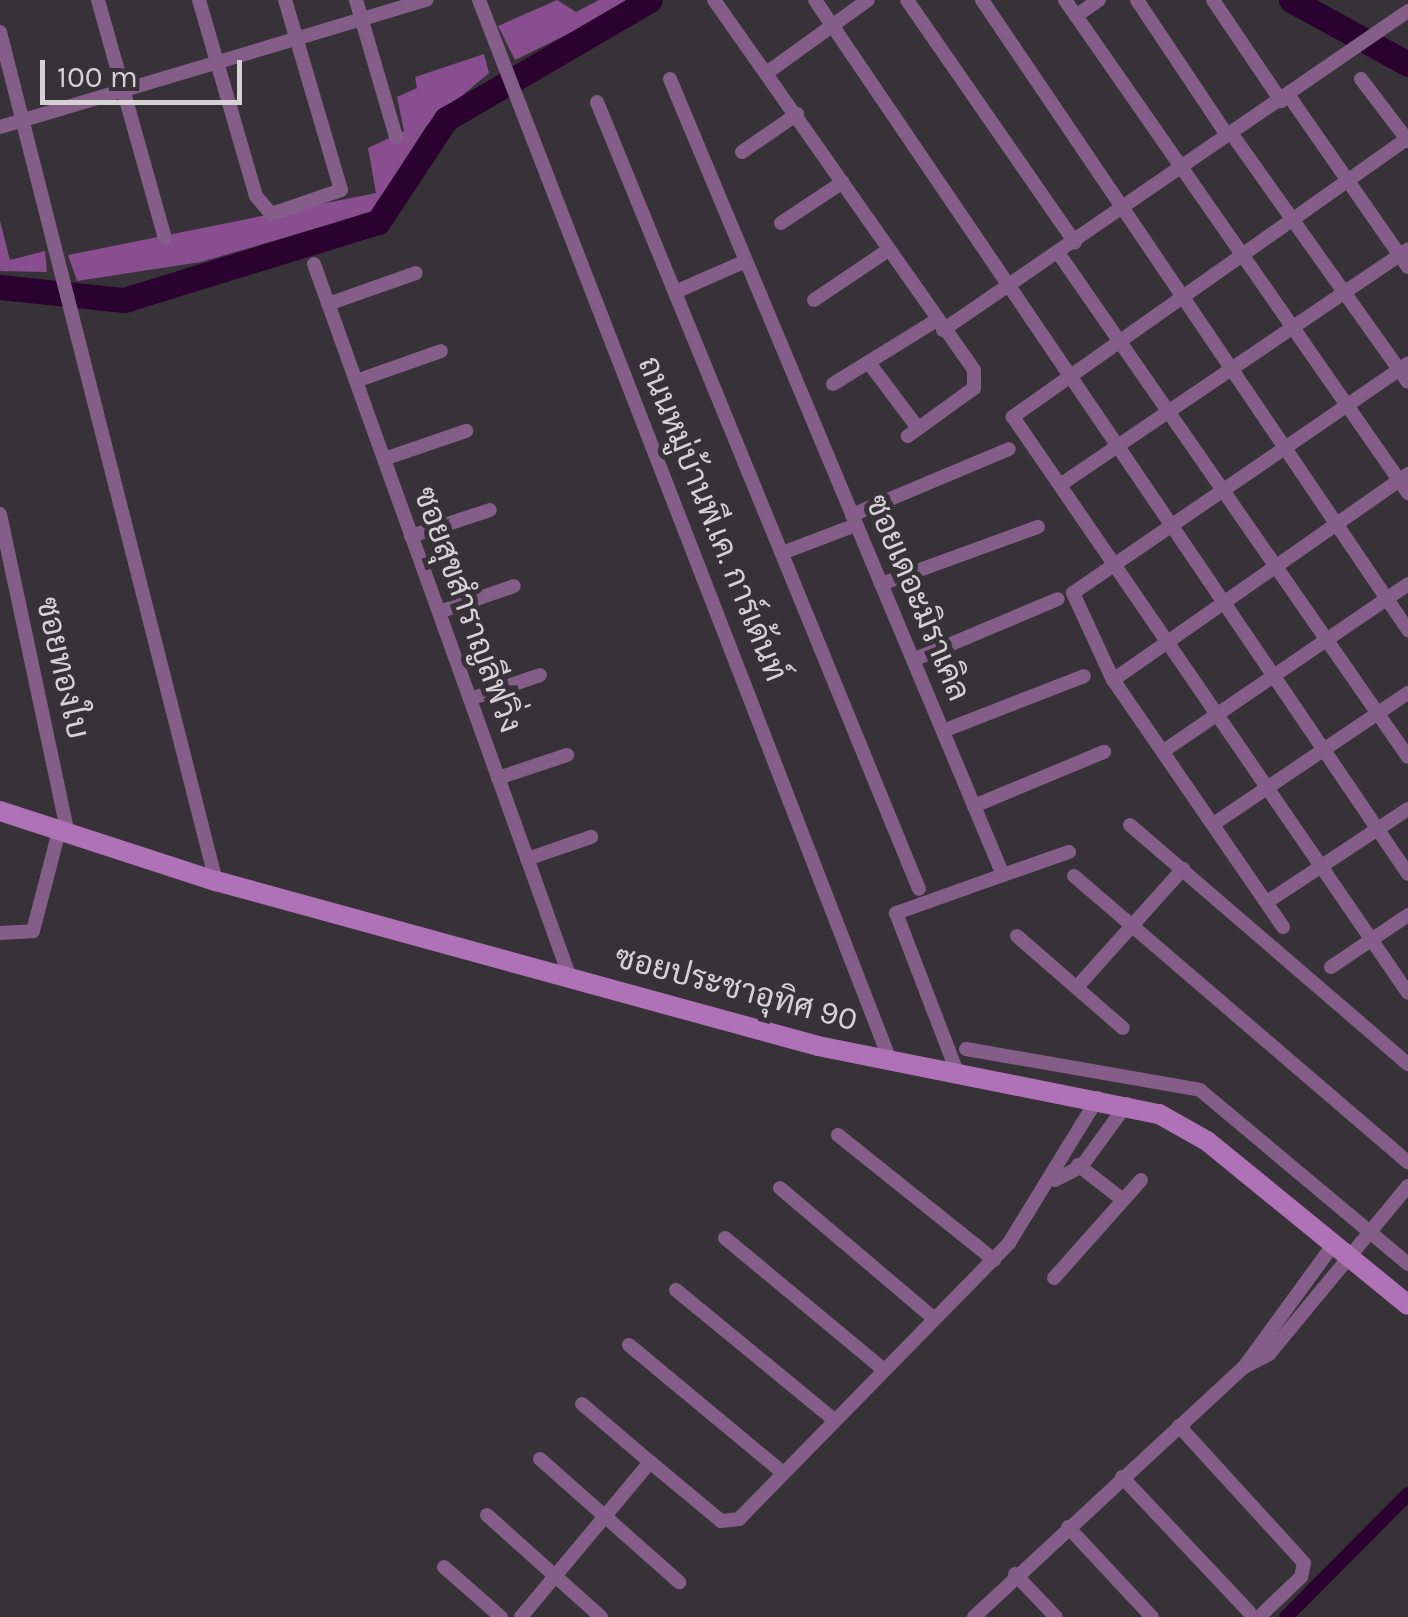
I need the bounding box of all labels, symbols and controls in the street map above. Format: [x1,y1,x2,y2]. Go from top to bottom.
scale bar [45,40,248,102]
text: 100 m [57,59,138,95]
street label: ถนนหมู่บ้านพี.เค. การ์เด้นท์ [629,351,795,687]
street label: ซอยสุขสำราญลีฟวิ่ง [405,482,529,738]
street label: ซอยเดอะมิราเคิล [856,489,978,707]
street label: ซอยทองใบ [27,594,97,742]
street label: ซอยประชาอุทิศ 90 [611,938,861,1040]

